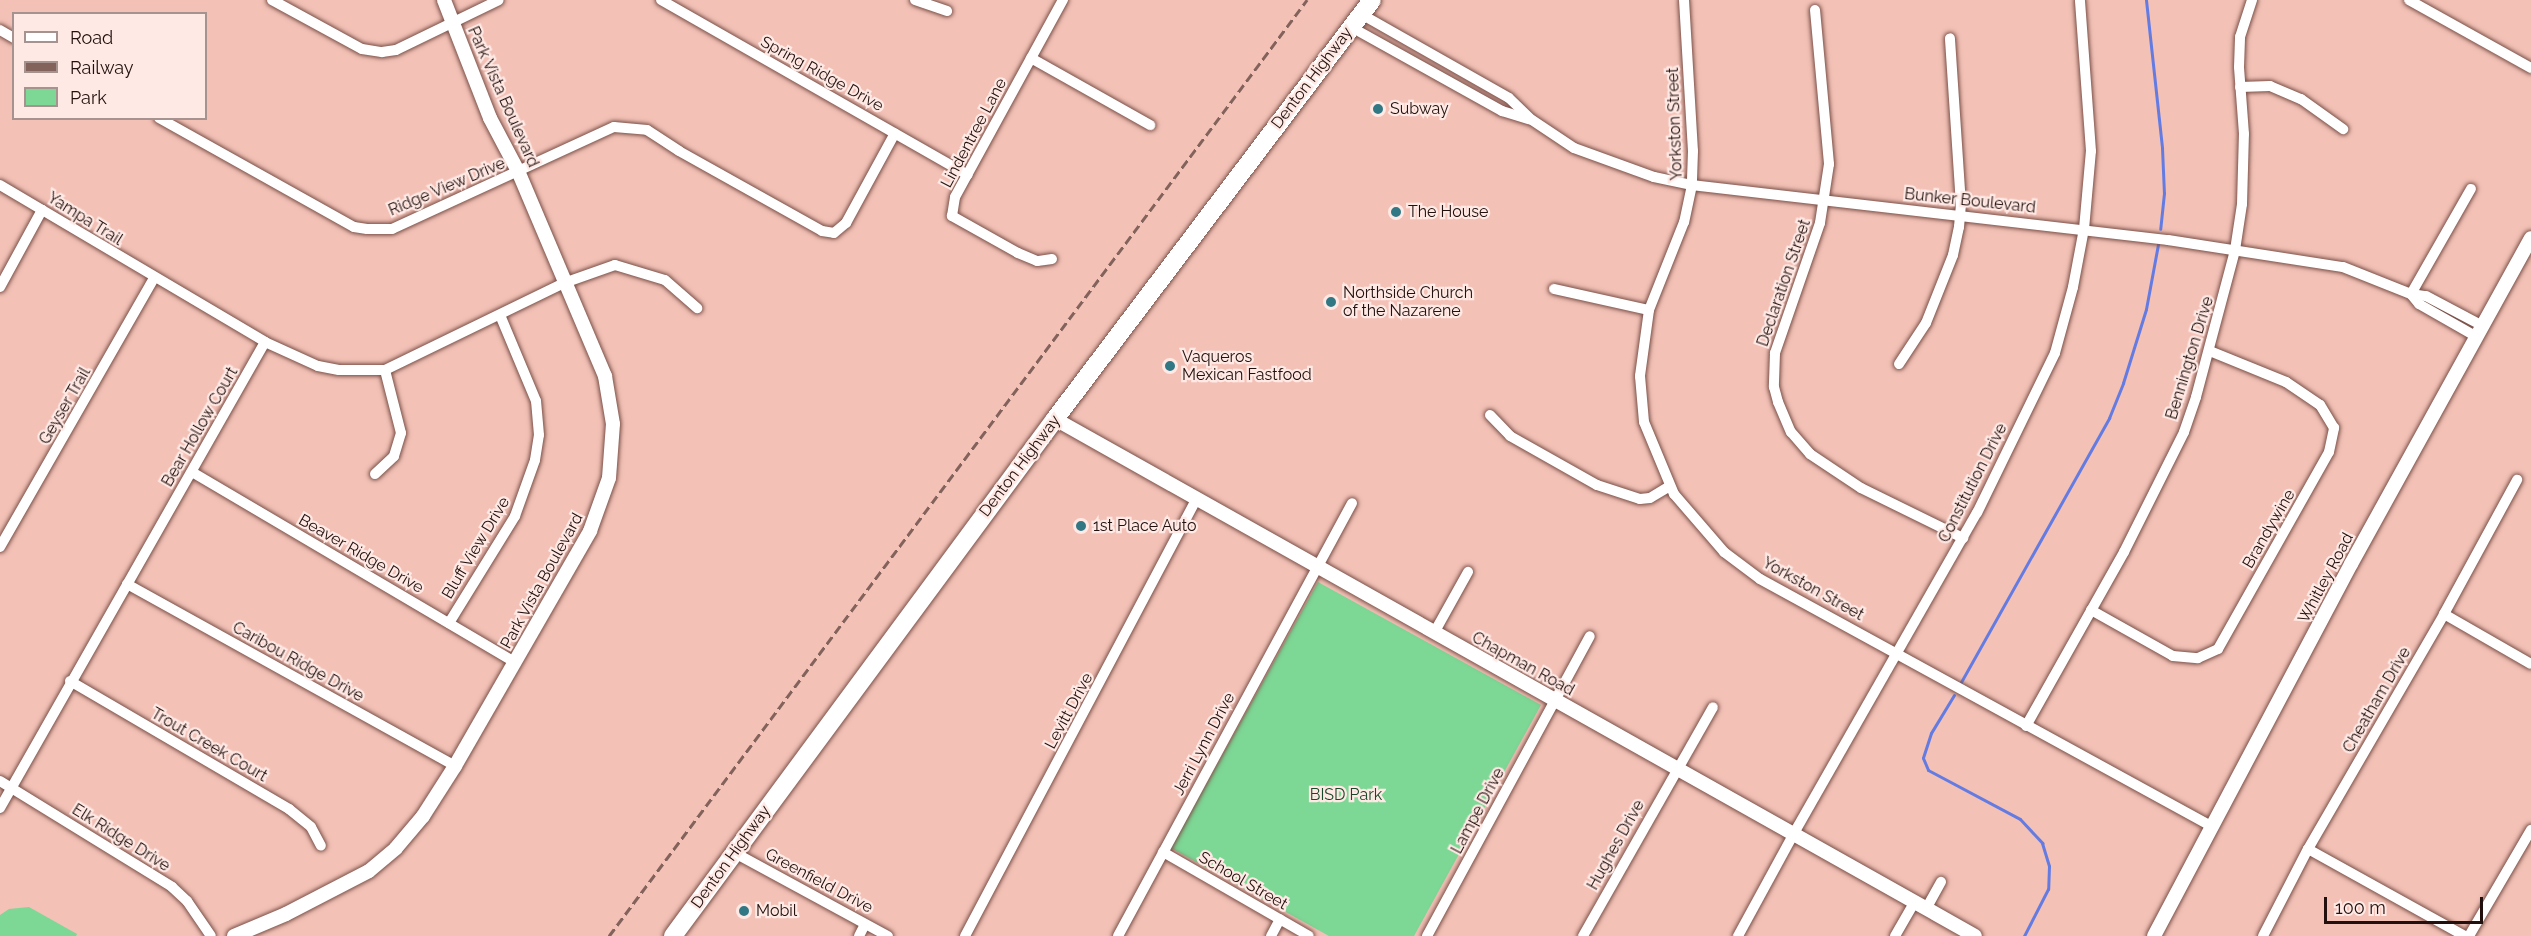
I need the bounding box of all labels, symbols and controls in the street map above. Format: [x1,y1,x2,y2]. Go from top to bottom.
legend [12,12,207,120]
street label: Park Vista Boulevard [463,23,543,171]
street label: Denton Highway [1267,23,1357,133]
text: Road [70,27,113,48]
street label: Spring Ridge Drive [757,32,887,116]
text: Railway [70,57,134,78]
street label: Yorkston Street [1663,67,1687,181]
street label: Lindentree Lane [937,75,1011,191]
text: Park [70,87,107,108]
place label: Subway [1390,99,1449,119]
marker: Subway [1371,102,1385,116]
street label: Ridge View Drive [385,154,509,220]
street label: Bunker Boulevard [1903,185,2037,217]
street label: Yampa Trail [44,188,126,250]
place label: The House [1408,202,1488,222]
marker: The House [1389,205,1403,219]
street label: Declaration Street [1753,217,1815,349]
place label: Northside Church of the Nazarene [1343,283,1473,321]
street label: Bennington Drive [2162,294,2218,422]
marker: Northside Church of the Nazarene [1324,295,1338,309]
place label: Vaqueros Mexican Fastfood [1182,347,1312,385]
marker: Vaqueros Mexican Fastfood [1163,359,1177,373]
street label: Bear Hollow Court [158,363,242,491]
street label: Geyser Trail [35,364,95,448]
street label: Denton Highway [975,411,1065,521]
street label: Constitution Drive [1935,420,2011,546]
street label: Brandywine [2239,486,2299,572]
street label: Bluff View Drive [438,493,514,603]
street label: Beaver Ridge Drive [295,510,427,598]
street label: Park Vista Boulevard [497,510,587,652]
place label: 1st Place Auto [1093,516,1197,536]
marker: 1st Place Auto [1074,519,1088,533]
street label: Whitley Road [2294,530,2358,626]
street label: Yorkston Street [1759,553,1867,625]
street label: Caribou Ridge Drive [229,618,367,706]
street label: Chapman Road [1468,628,1578,700]
street label: Cheatham Drive [2339,644,2415,756]
street label: Levitt Drive [1041,670,1097,752]
street label: Jerri Lynn Drive [1169,689,1239,799]
street label: Trout Creek Court [148,704,270,786]
street label: Lampe Drive [1447,765,1509,857]
park label: BISD Park [1310,785,1382,805]
street label: Hughes Drive [1583,797,1649,893]
street label: Elk Ridge Drive [68,800,174,876]
street label: Denton Highway [687,802,775,912]
street label: Greenfield Drive [762,845,876,917]
street label: School Street [1195,848,1291,914]
scale bar [2327,885,2486,923]
text: 100 m [2335,897,2386,918]
place label: Mobil [756,901,797,921]
marker: Mobil [737,904,751,918]

